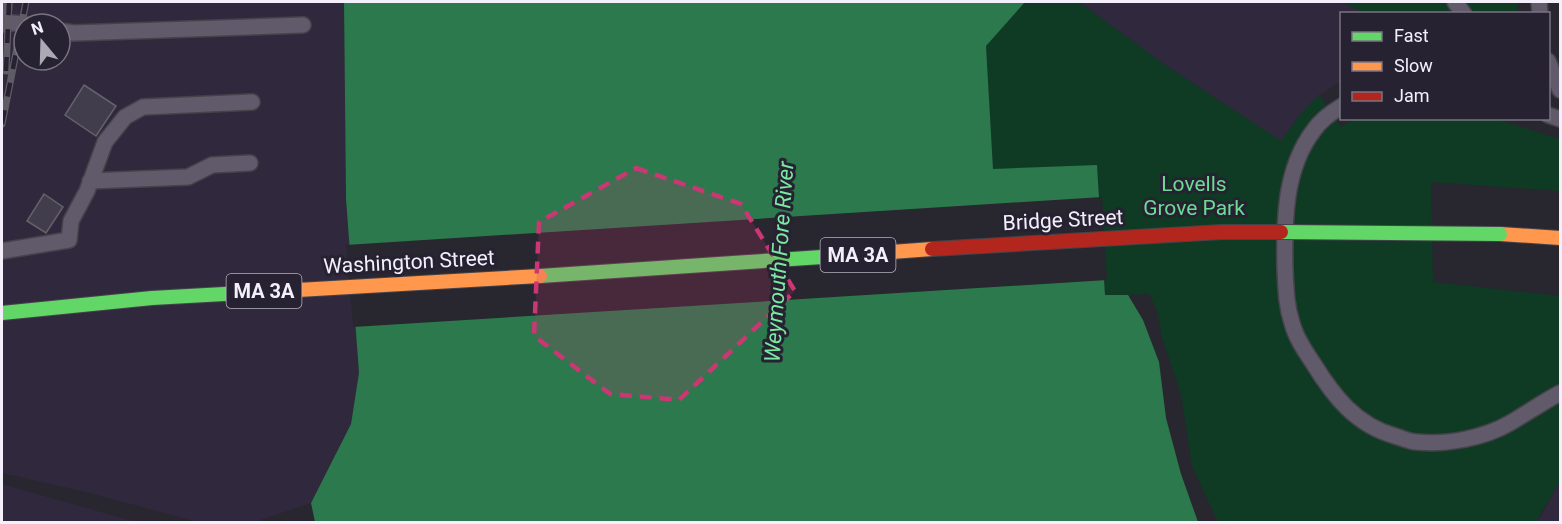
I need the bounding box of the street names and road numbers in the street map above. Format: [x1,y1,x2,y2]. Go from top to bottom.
street label: Bridge Street [1002,205,1124,235]
road number: MA 3A [820,238,896,272]
street label: Washington Street [323,246,495,278]
road number: MA 3A [226,274,302,308]

